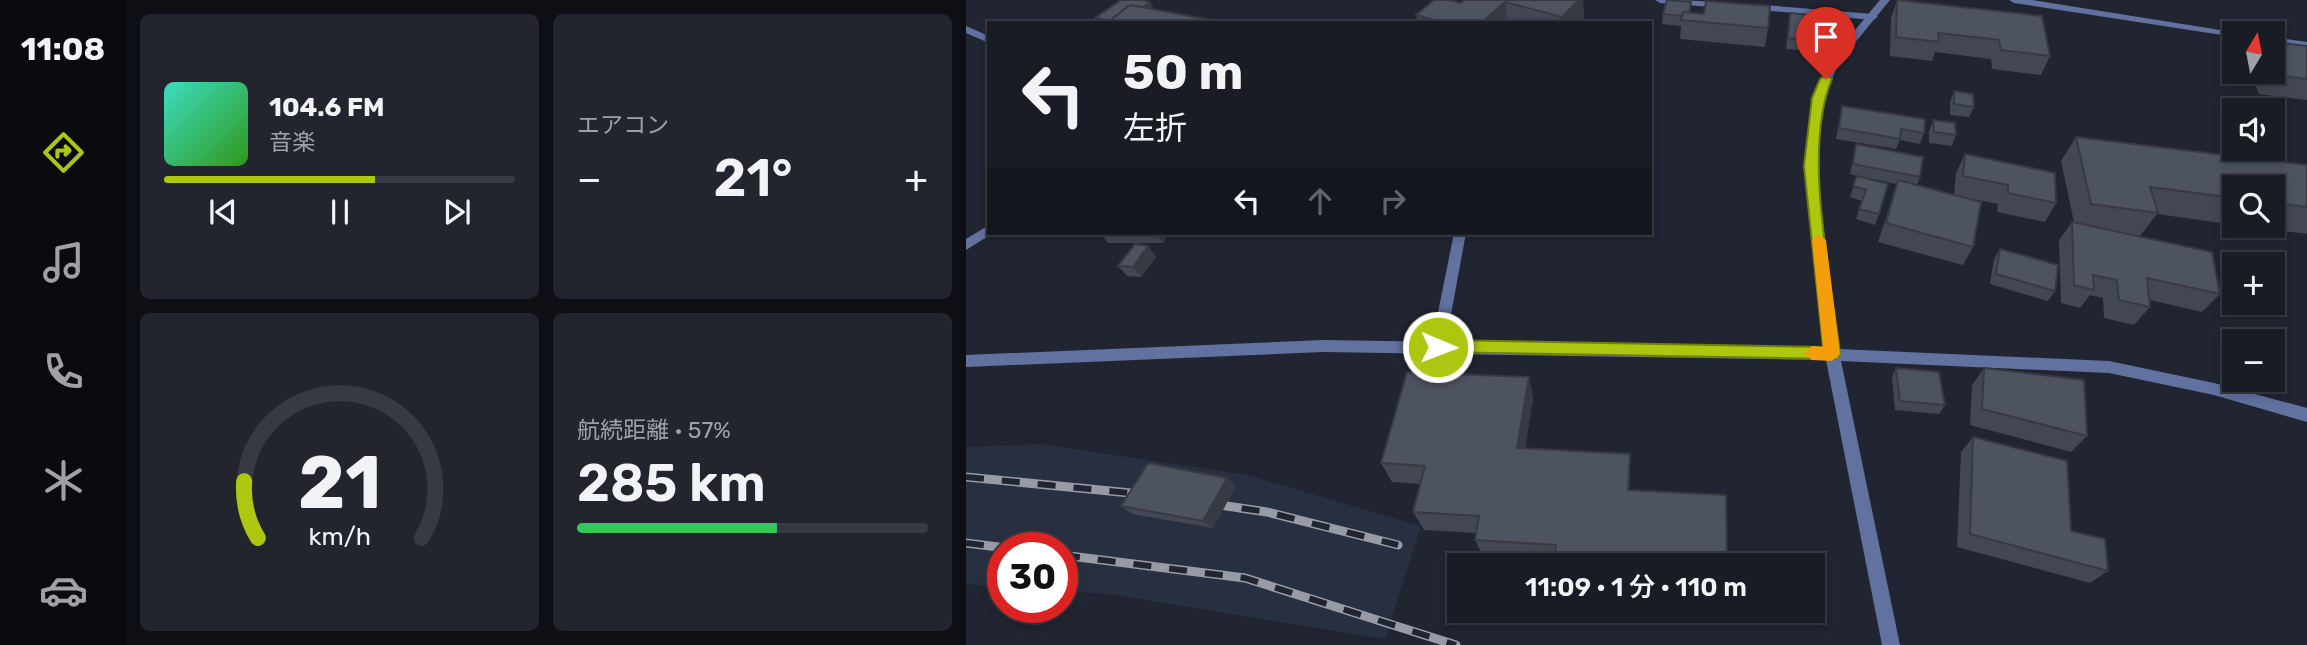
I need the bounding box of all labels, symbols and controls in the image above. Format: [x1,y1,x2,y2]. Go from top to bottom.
pin [1796,7,1856,79]
icon: arrive [1807,18,1845,56]
north arrow [2222,21,2286,84]
map controls [2222,21,2285,392]
text: 11:08 [21,30,105,68]
text: 50 m [1123,43,1243,101]
icon: left [1008,49,1099,140]
text: 104.6 FM [269,92,384,123]
button: sound [2222,98,2285,161]
text: 左折 [1123,109,1187,147]
text: エアコン [577,111,669,139]
icon: directions [39,128,88,177]
text: 音楽 [269,128,315,156]
text: 21° [714,147,792,209]
text: − [577,156,602,202]
text: + [904,156,928,202]
button: search [2222,175,2285,238]
icon: left [1228,182,1266,220]
icon: ahead [1301,182,1339,220]
icon: right [1374,182,1412,220]
icon: previous [204,193,242,231]
icon: pause [321,193,359,231]
icon: next [438,193,476,231]
icon: music [39,238,88,287]
button: + [2222,252,2285,315]
position arrow [1401,310,1475,384]
button: − [2222,329,2285,392]
icon: phone [39,347,88,396]
text: 航続距離 · 57% [577,416,731,444]
text: 21 [298,440,381,526]
text: 285 km [577,452,766,514]
icon: climate [39,456,88,505]
text: km/h [308,522,371,551]
speed limit sign: 30 [987,532,1078,623]
icon: car [39,566,88,615]
text: 11:09 · 1 分 · 110 m [1525,572,1747,603]

